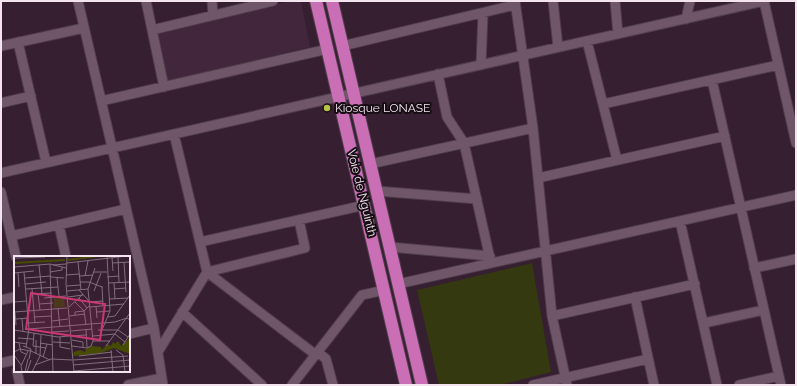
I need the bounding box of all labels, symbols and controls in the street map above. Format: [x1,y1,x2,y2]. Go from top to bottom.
place label: Kiosque LONASE [335,101,430,115]
marker: Kiosque LONASE [322,103,332,113]
street label: Voie de Nguinth [344,148,380,238]
inset map [14,256,130,372]

